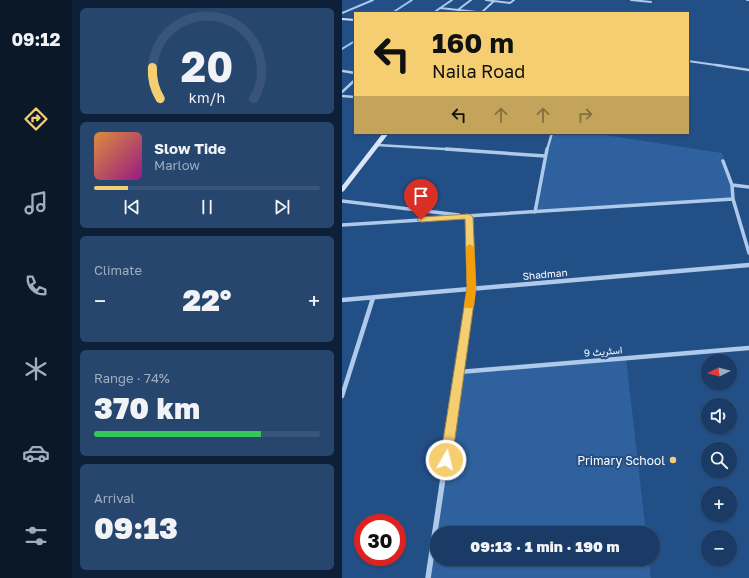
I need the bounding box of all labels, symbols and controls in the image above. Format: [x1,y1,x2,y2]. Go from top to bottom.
text: 160 m [432,26,514,59]
text: 09:12 [11,28,61,50]
icon: left [366,28,418,80]
text: 20 [181,41,233,91]
text: Naila Road [432,60,525,82]
text: km/h [189,89,225,106]
icon: left [448,104,470,126]
icon: ahead [490,104,512,126]
icon: ahead [532,104,554,126]
icon: right [574,104,596,126]
icon: directions [22,105,50,133]
text: Slow Tide [154,139,226,157]
text: Marlow [154,157,200,173]
pin [404,179,438,220]
icon: arrive [410,185,432,207]
icon: music [22,189,50,217]
icon: previous [121,196,143,218]
icon: pause [196,196,218,218]
icon: next [271,196,293,218]
text: Climate [94,262,142,278]
street label: Shadman [522,266,568,282]
icon: phone [22,272,50,300]
text: 22° [183,282,231,318]
text: − [94,287,106,314]
text: + [308,287,320,314]
street label: اسٹریٹ 9 [583,343,623,360]
north arrow [701,354,737,390]
map controls [701,354,737,566]
icon: climate [22,355,50,383]
text: Range · 74% [94,370,170,386]
text: 370 km [94,390,200,426]
button: sound [701,398,737,434]
icon: car [22,439,50,467]
position arrow [425,439,467,481]
button: search [701,442,737,478]
place label: Primary School [577,453,665,468]
marker: Primary School [668,455,678,465]
button: + [701,486,737,522]
text: Arrival [94,490,135,506]
text: 09:13 [94,510,178,546]
speed limit sign: 30 [354,514,406,566]
icon: filters [22,522,50,550]
button: − [701,530,737,566]
text: 09:13 · 1 min · 190 m [470,537,620,555]

